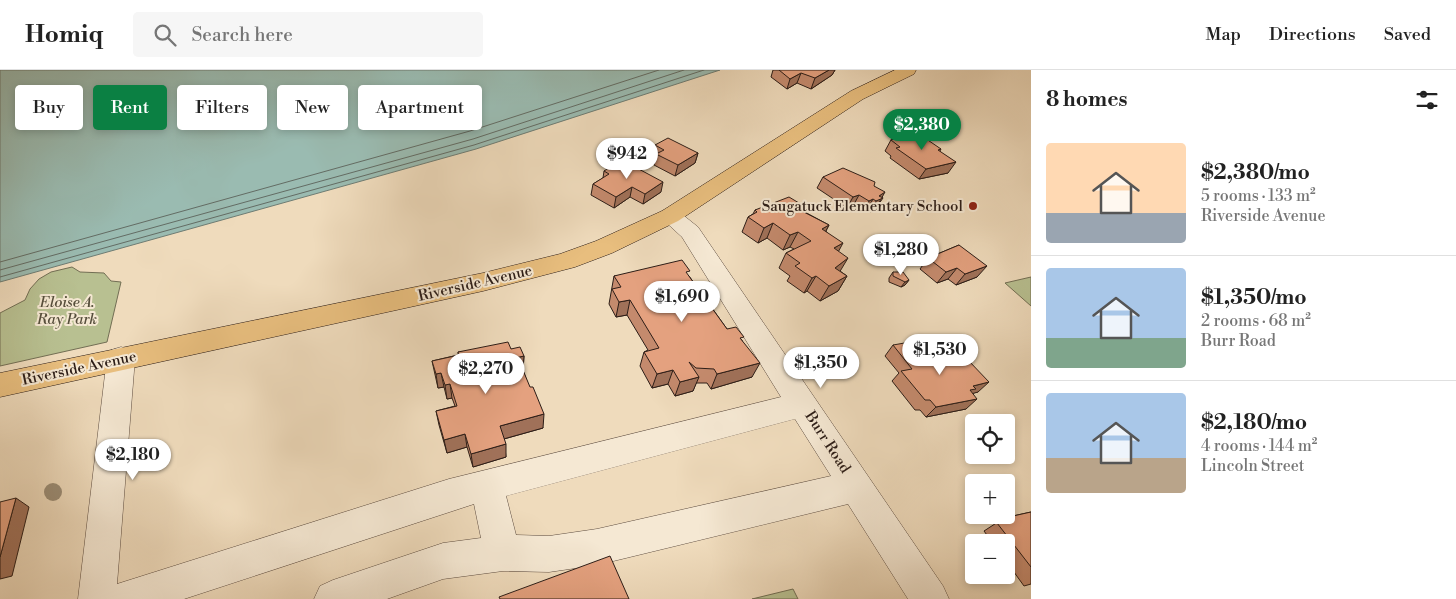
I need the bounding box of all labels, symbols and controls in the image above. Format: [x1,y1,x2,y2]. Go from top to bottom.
search box [133,12,483,57]
text: Homiq [25,20,103,50]
icon: search [151,21,179,49]
text: Search here [191,23,293,47]
text: Map [1205,23,1241,46]
text: Directions [1269,23,1356,46]
text: Saved [1384,23,1431,46]
chip: Buy [15,85,83,130]
chip: Rent [93,85,167,130]
chip: Filters [177,85,267,130]
chip: New [277,85,348,130]
chip: Apartment [358,85,482,130]
icon: filters [1413,86,1441,114]
text: 8 homes [1046,87,1128,113]
pin: $2,380 [881,108,963,151]
text: $2,380 [894,115,950,135]
pin: $942 [597,138,657,180]
text: $942 [607,144,647,164]
text: $2,380/mo [1201,160,1310,186]
icon: home [1086,163,1146,223]
text: 5 rooms · 133 m² [1201,186,1316,206]
place label: Saugatuck Elementary School [762,197,964,216]
marker: Saugatuck Elementary School [967,200,979,212]
text: Riverside Avenue [1201,206,1326,226]
pin: $1,280 [860,234,942,276]
text: $1,280 [874,240,928,260]
street label: Riverside Avenue [416,261,534,306]
pin: $1,690 [641,280,723,323]
text: $1,350/mo [1201,285,1307,311]
text: $1,690 [655,287,709,307]
icon: home [1086,288,1146,348]
park label: Eloise A. Ray Park [36,293,97,329]
text: 2 rooms · 68 m² [1201,311,1311,331]
text: Burr Road [1201,331,1276,351]
pin: $1,530 [899,334,981,376]
text: $1,530 [913,340,967,360]
pin: $1,350 [780,346,862,389]
street label: Riverside Avenue [20,347,138,390]
pin: $2,270 [445,352,527,395]
text: $1,350 [794,353,848,373]
text: $2,270 [459,359,513,379]
street label: Burr Road [800,407,855,477]
text: $2,180/mo [1201,410,1307,436]
icon: home [1086,413,1146,473]
map controls [965,414,1015,584]
button: locate [965,414,1015,464]
text: 4 rooms · 144 m² [1201,436,1317,456]
pin: $2,180 [92,438,174,481]
text: $2,180 [106,445,160,465]
text: Lincoln Street [1201,456,1305,476]
button: + [965,474,1015,524]
button: − [965,534,1015,584]

